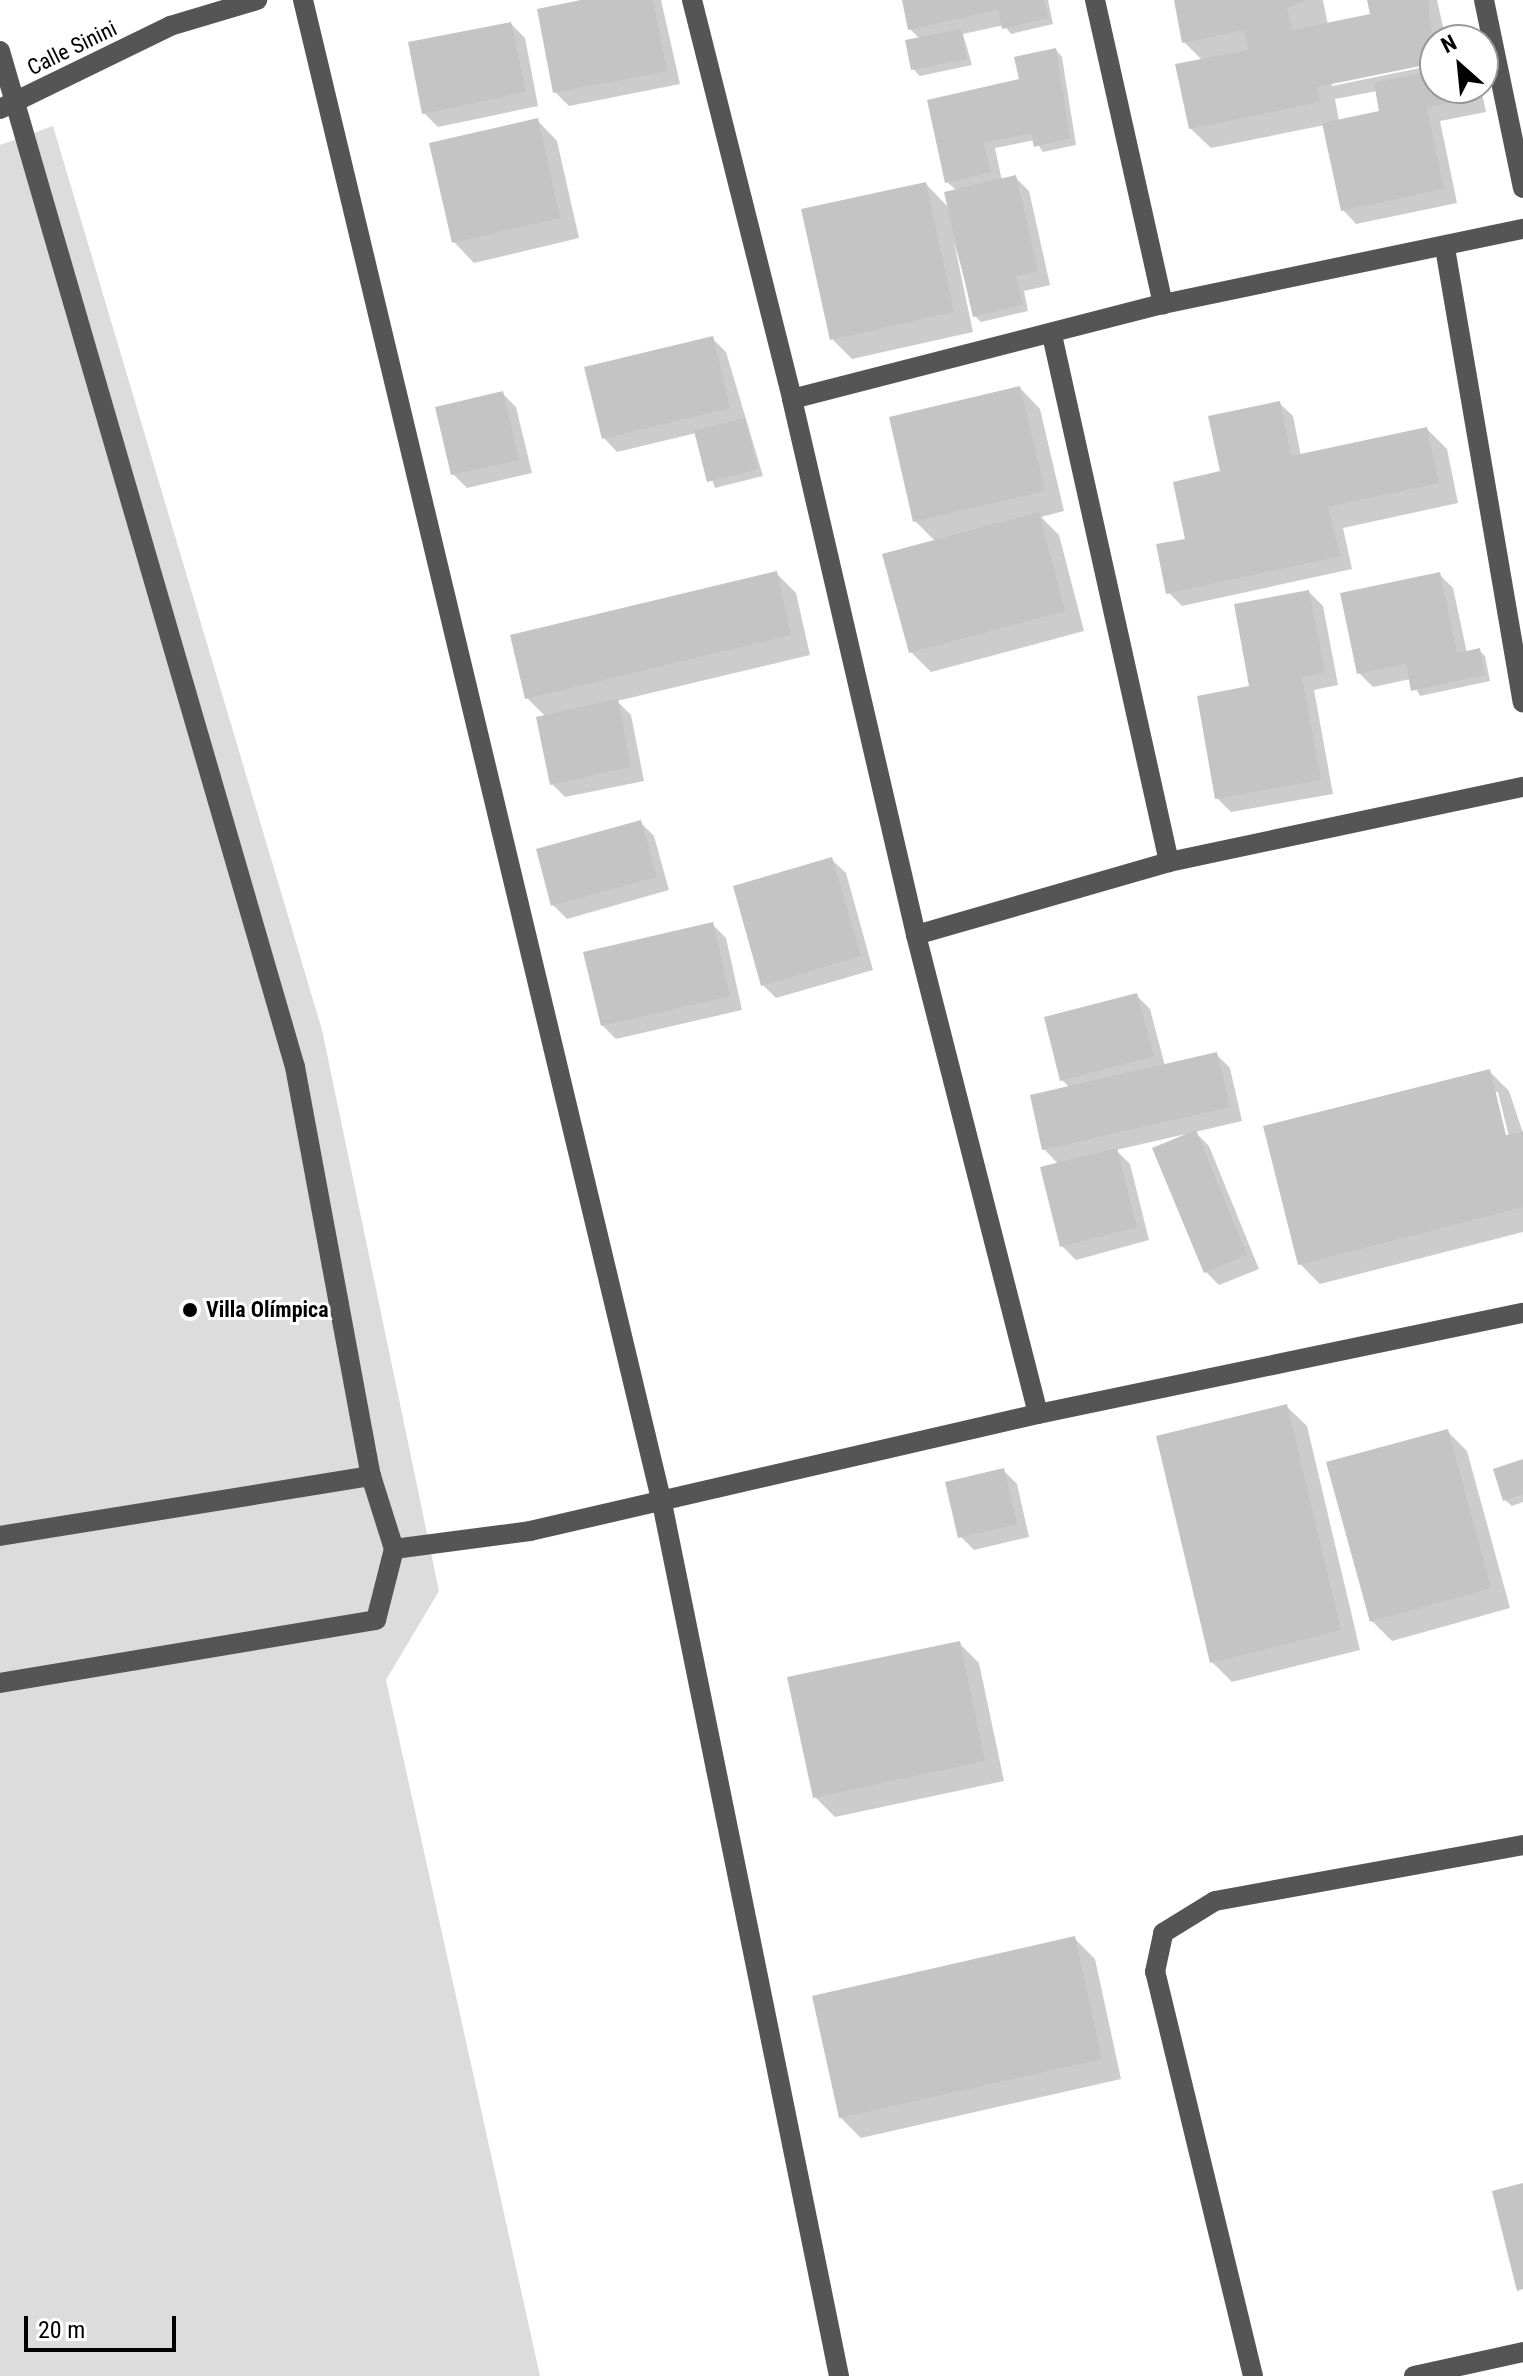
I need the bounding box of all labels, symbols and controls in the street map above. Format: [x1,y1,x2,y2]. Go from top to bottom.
street label: Calle Sinini [23,15,121,81]
north arrow [1419,24,1499,104]
text: N [1437,30,1460,58]
place label: Villa Olímpica [206,1297,329,1323]
marker: Villa Olímpica [181,1301,199,1319]
scale bar [28,2300,180,2350]
text: 20 m [38,2316,85,2344]

